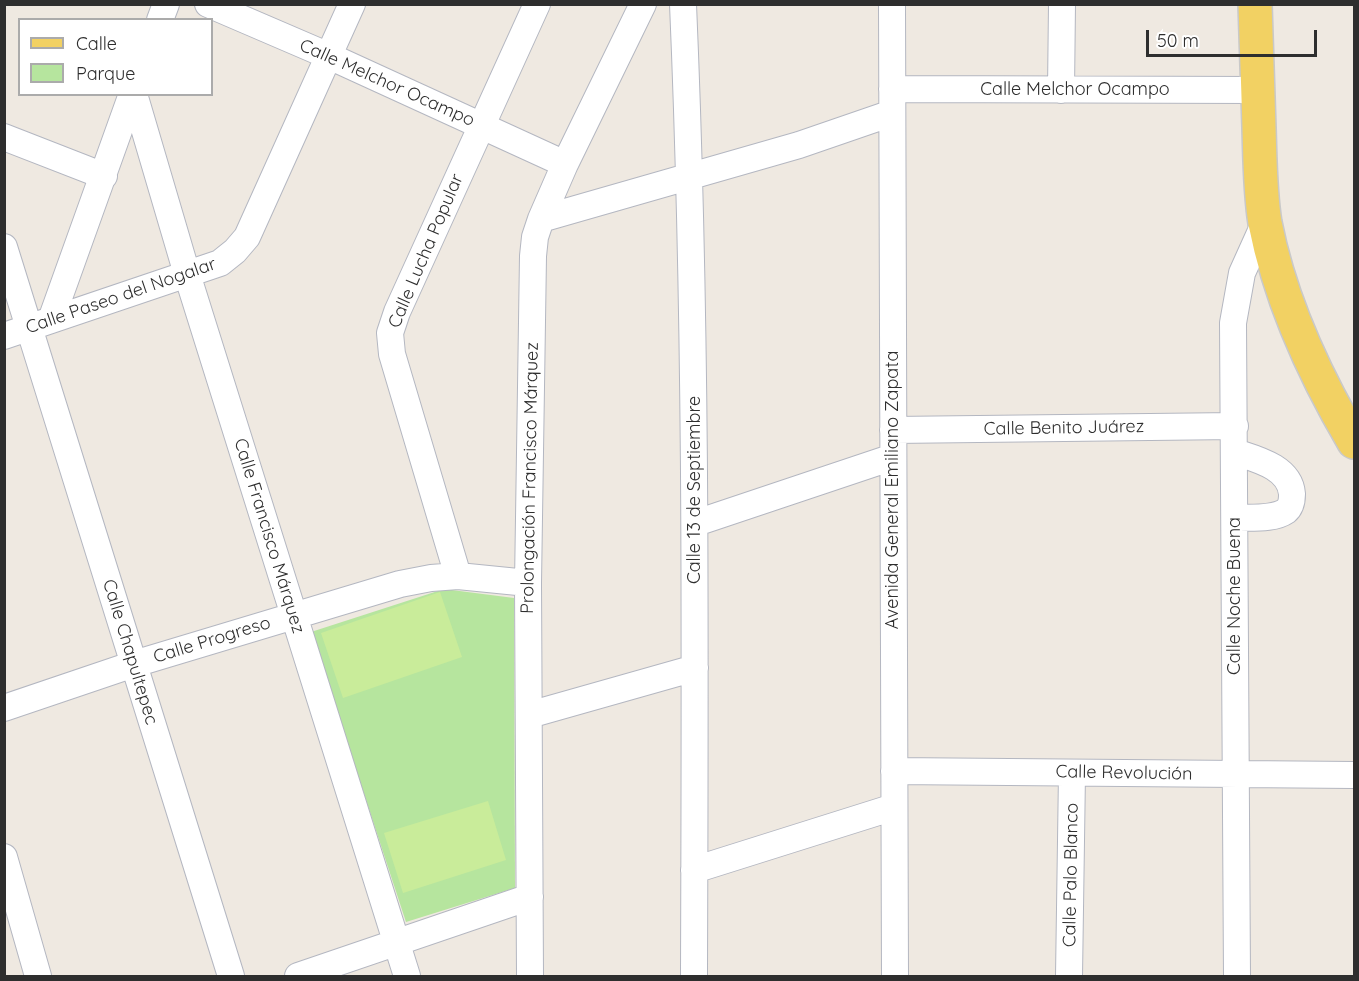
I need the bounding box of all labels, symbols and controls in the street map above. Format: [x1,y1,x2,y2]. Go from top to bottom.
legend [18,18,213,96]
scale bar [1149,18,1320,56]
text: 50 m [1157,29,1199,52]
text: Calle [76,32,117,55]
street label: Calle Melchor Ocampo [296,35,478,131]
text: Parque [76,62,135,85]
street label: Calle Melchor Ocampo [980,79,1170,101]
street label: Calle Lucha Popular [384,171,468,331]
street label: Calle Paseo del Nogalar [23,253,219,339]
street label: Prolongación Francisco Márquez [517,342,543,614]
street label: Avenida General Emiliano Zapata [882,351,904,629]
street label: Calle 13 de Septiembre [684,396,706,584]
street label: Calle Benito Juárez [984,416,1144,440]
street label: Calle Francisco Márquez [229,436,309,636]
street label: Calle Noche Buena [1224,517,1246,675]
street label: Calle Chapultepec [98,577,162,727]
street label: Calle Progreso [151,612,273,668]
street label: Calle Revolución [1055,761,1193,785]
street label: Calle Palo Blanco [1059,803,1083,947]

